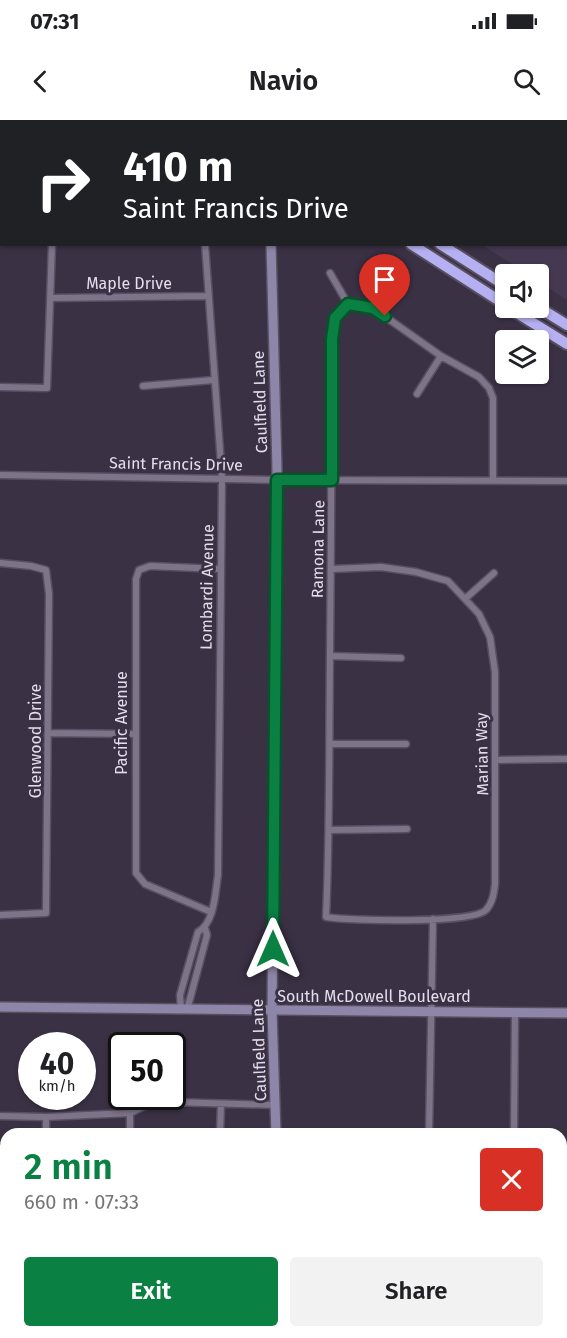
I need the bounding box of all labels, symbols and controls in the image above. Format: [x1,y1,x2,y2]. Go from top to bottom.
text: 07:31 [30,8,80,35]
icon: back [24,65,57,98]
text: Navio [249,65,318,97]
icon: search [510,65,543,98]
text: 410 m [123,142,233,192]
icon: right [24,144,102,222]
text: Saint Francis Drive [123,193,349,225]
pin [359,254,410,316]
icon: arrive [368,263,401,296]
map controls [495,264,549,384]
button: sound [495,264,549,318]
street label: Maple Drive [86,274,172,293]
button: layers [495,330,549,384]
street label: Caulfield Lane [249,350,271,454]
street label: Saint Francis Drive [109,453,243,475]
street label: Ramona Lane [308,500,328,598]
street label: Lombardi Avenue [196,524,218,650]
street label: Pacific Avenue [112,671,131,775]
street label: Glenwood Drive [26,684,45,798]
street label: Marian Way [472,712,492,796]
position arrow [241,917,305,981]
street label: South McDowell Boulevard [277,987,471,1006]
street label: Caulfield Lane [248,998,270,1102]
speed limit sign: 50 [108,1032,186,1110]
text: 40 [40,1046,74,1082]
text: km/h [38,1077,76,1095]
text: 2 min [24,1145,113,1189]
button: close [480,1148,543,1211]
text: 660 m · 07:33 [24,1190,139,1214]
button: Exit [24,1257,278,1326]
button: Share [290,1257,543,1326]

